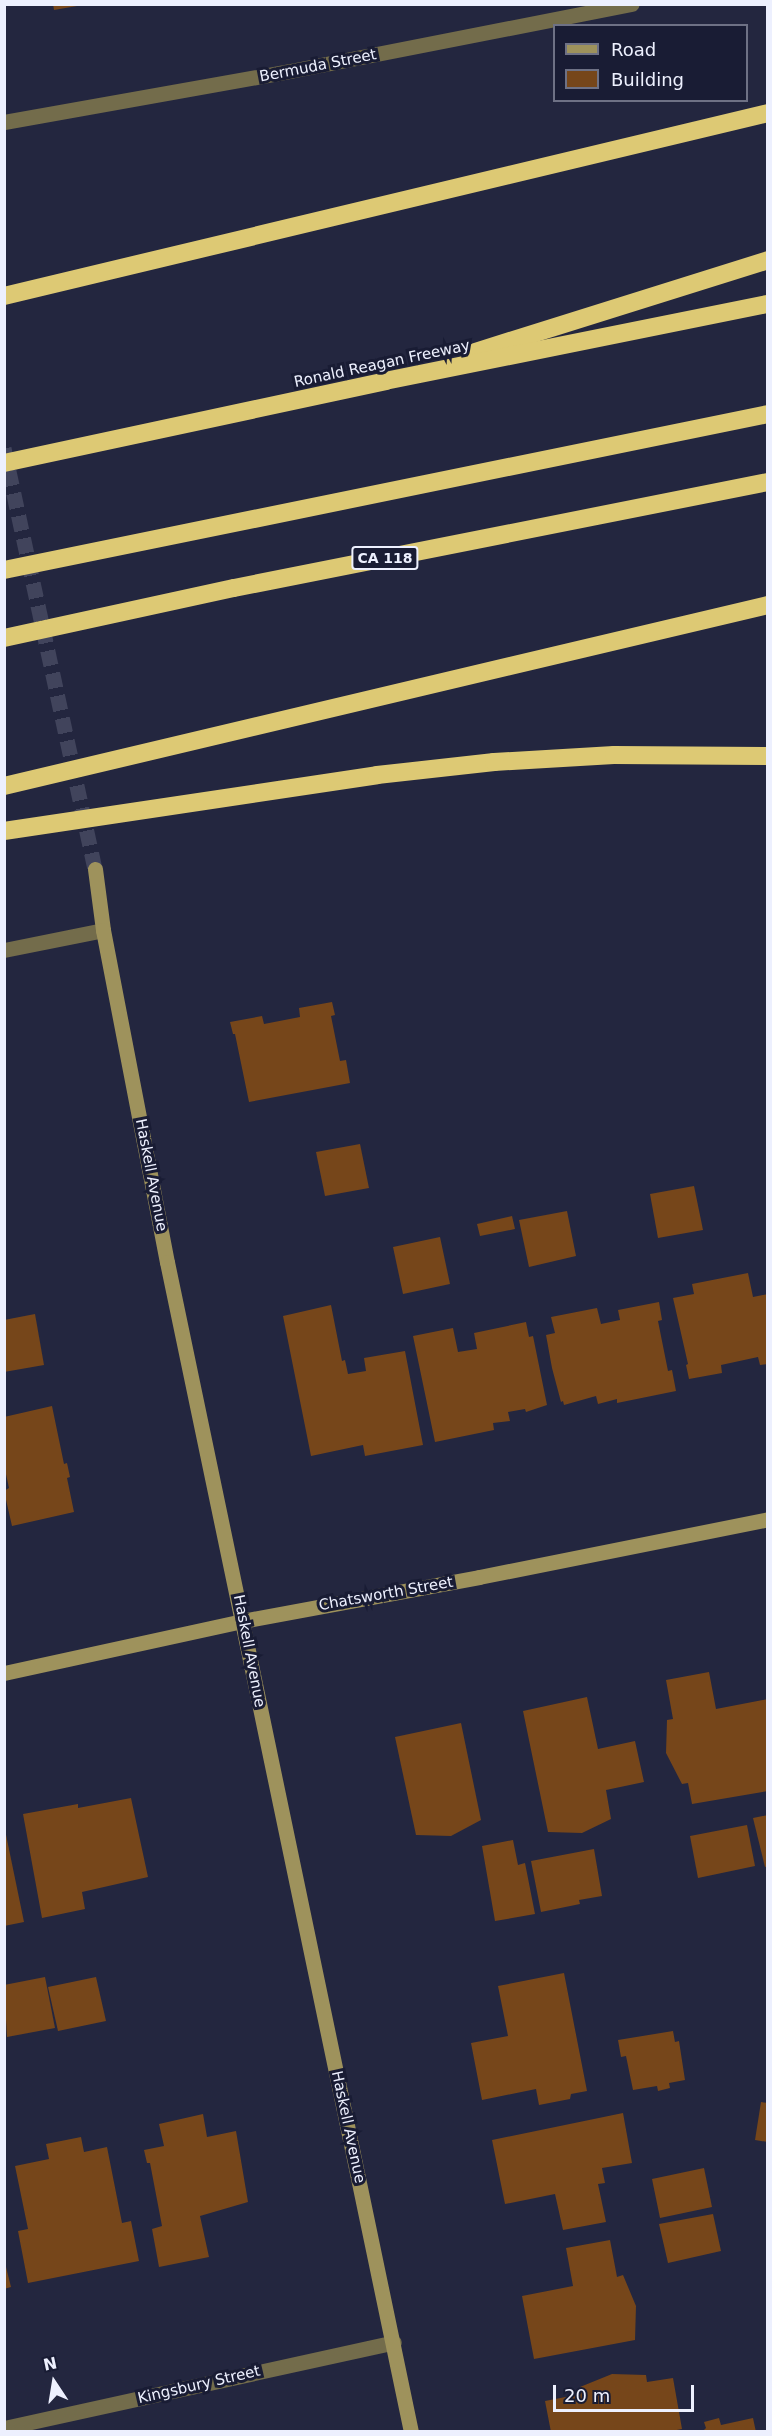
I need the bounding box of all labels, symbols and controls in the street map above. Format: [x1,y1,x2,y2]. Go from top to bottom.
legend [553,24,748,102]
text: Road [611,39,656,60]
street label: Bermuda Street [258,46,378,86]
text: Building [611,69,684,90]
street label: Ronald Reagan Freeway [292,337,472,391]
road number: CA 118 [350,547,420,569]
street label: Haskell Avenue [131,1117,171,1233]
street label: Chatsworth Street [317,1573,455,1615]
street label: Haskell Avenue [229,1593,269,1709]
street label: Haskell Avenue [327,2069,369,2185]
north arrow [24,2352,84,2412]
text: N [42,2353,59,2375]
street label: Kingsbury Street [136,2362,262,2408]
scale bar [556,2373,697,2411]
text: 20 m [564,2385,610,2406]

